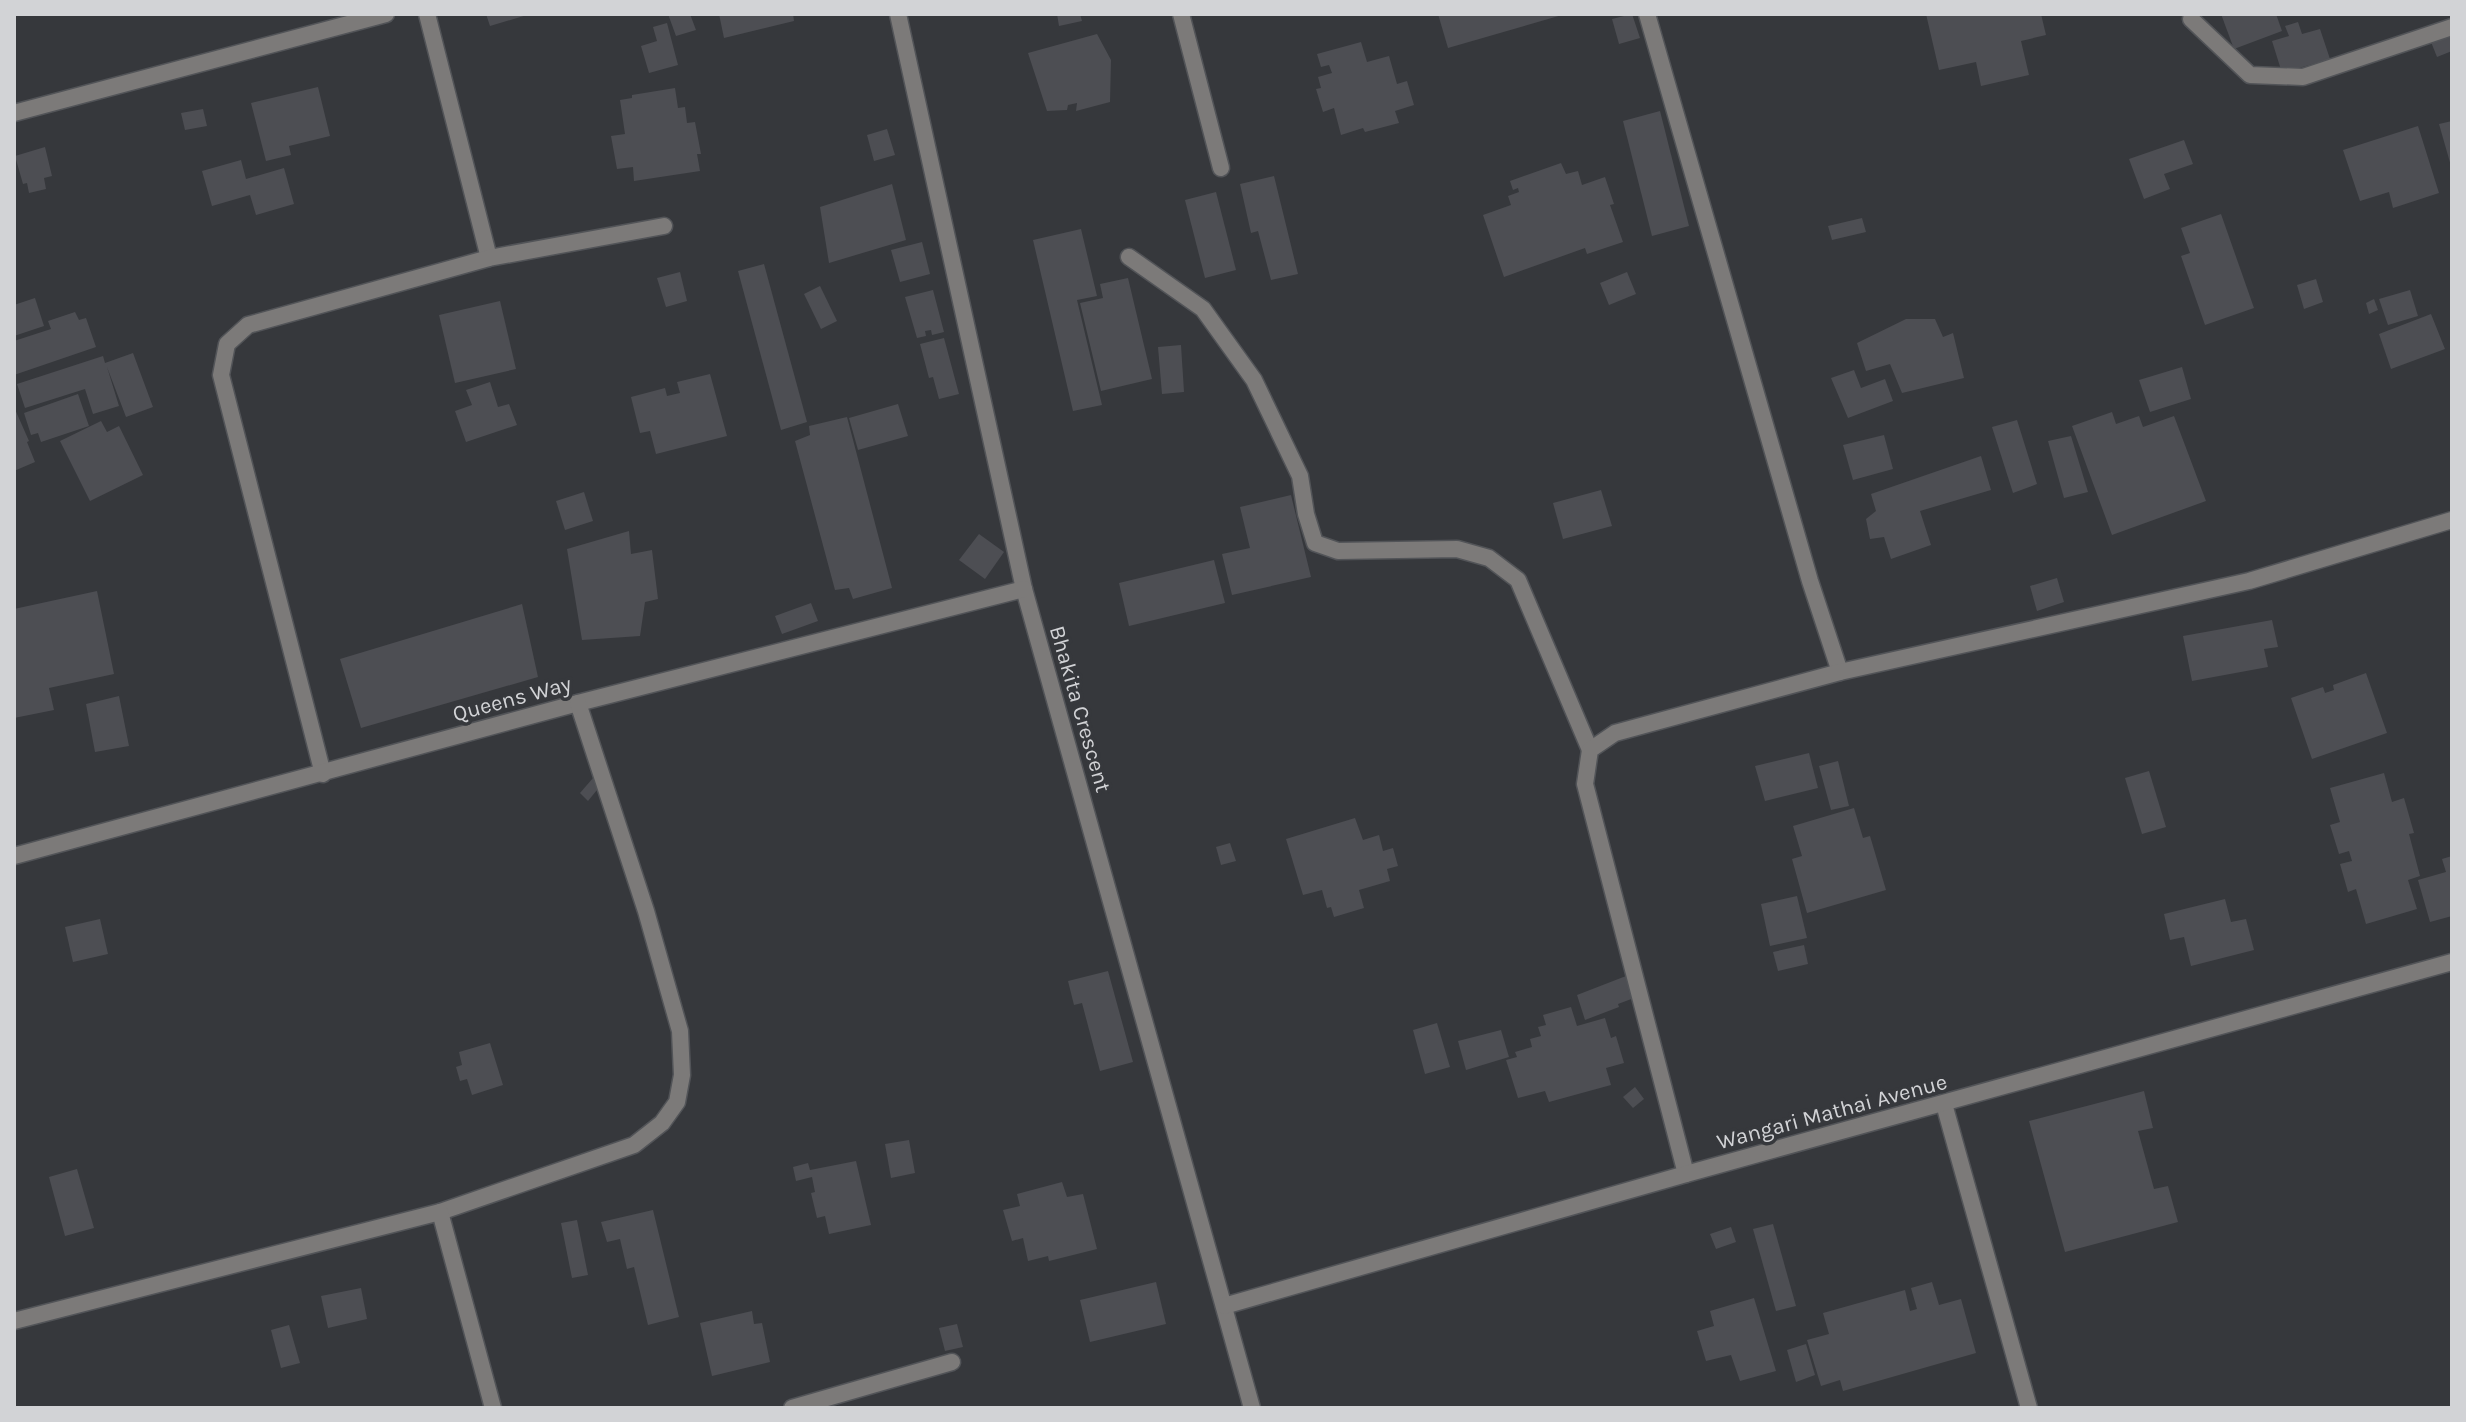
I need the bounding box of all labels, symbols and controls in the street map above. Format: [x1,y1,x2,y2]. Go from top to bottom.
street label: Bhakita Crescent [1044,623,1116,795]
street label: Queens Way [450,671,574,727]
street label: Wangari Mathai Avenue [1714,1069,1950,1155]

